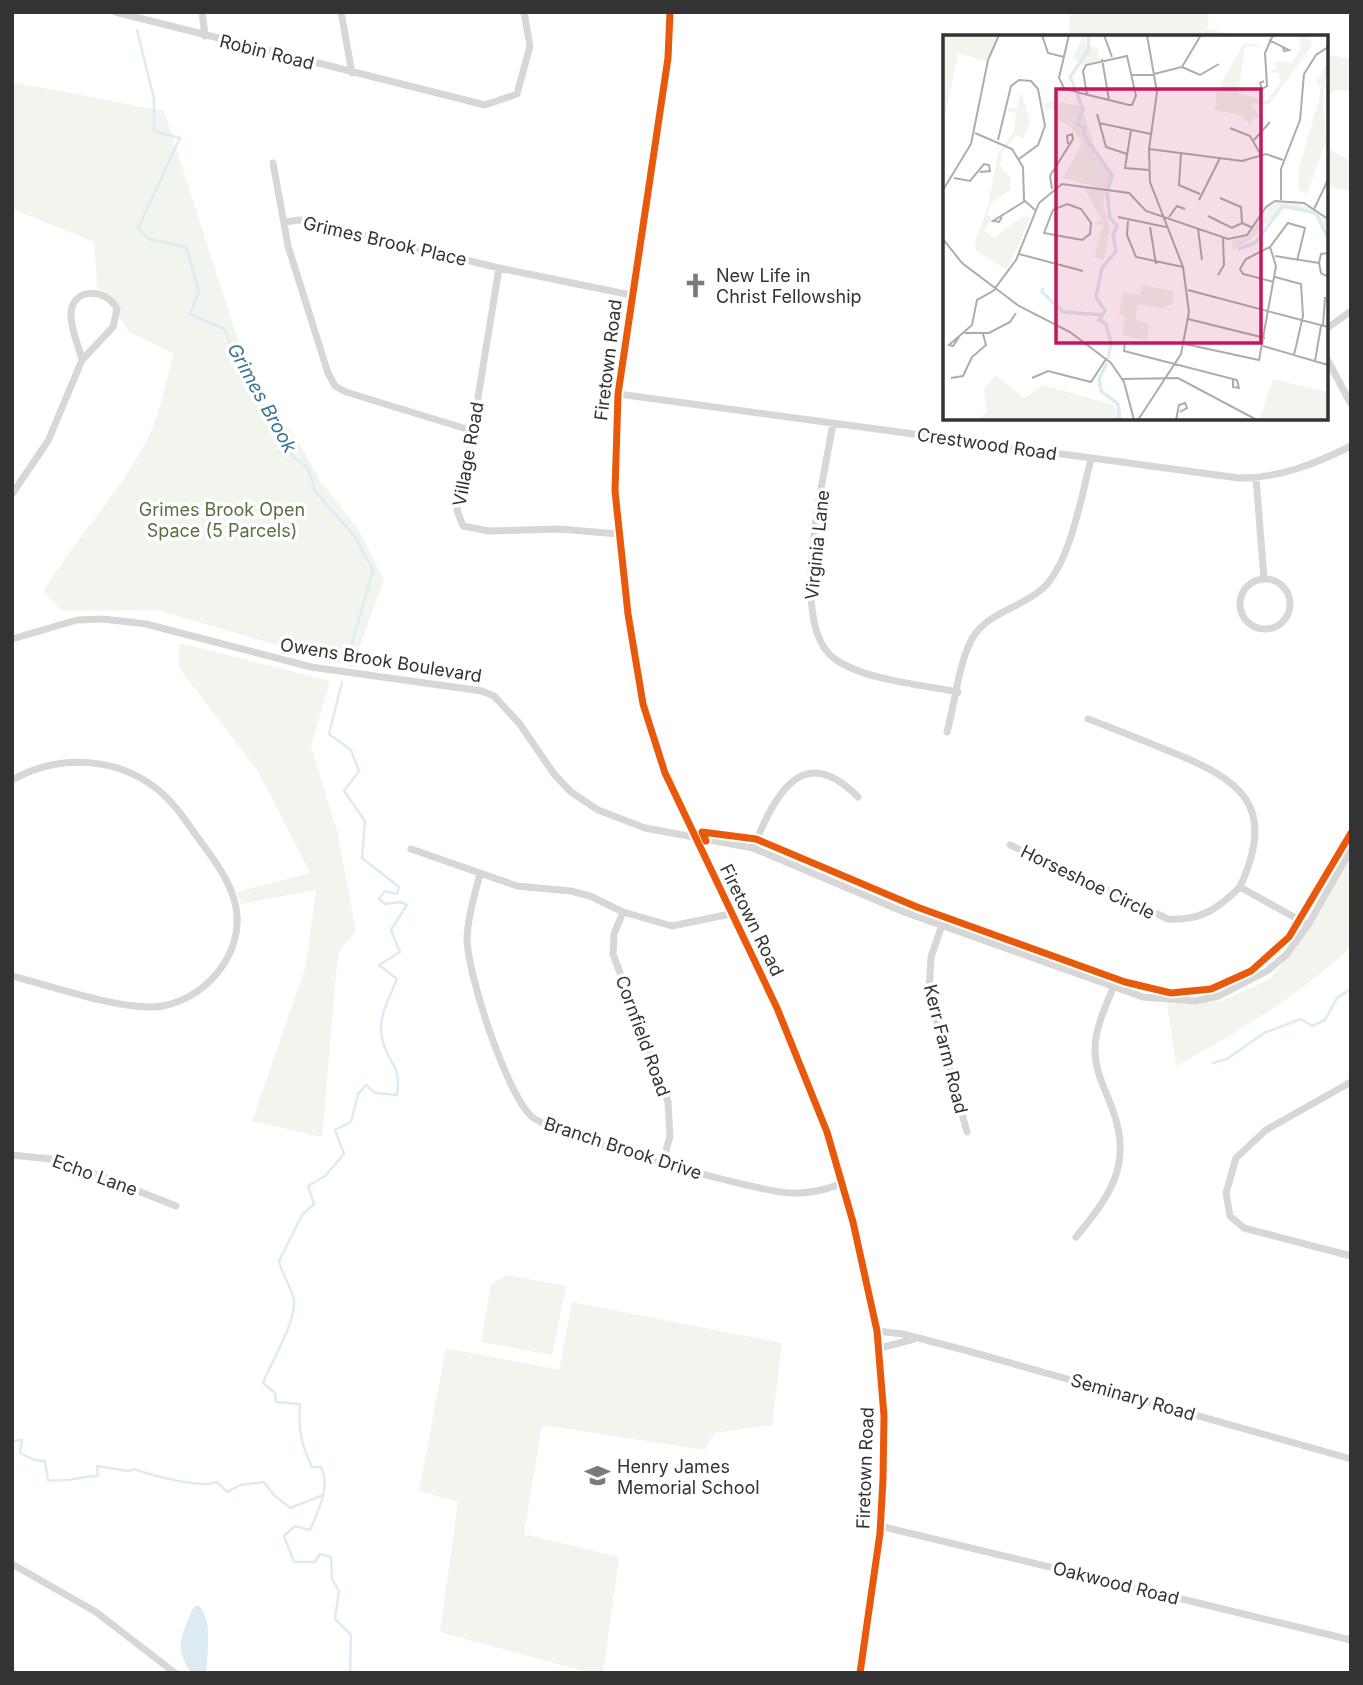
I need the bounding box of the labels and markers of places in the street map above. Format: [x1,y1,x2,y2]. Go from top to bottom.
place label: New Life in Christ Fellowship [716,265,862,307]
church icon: New Life in Christ Fellowship [682,271,710,299]
place label: Henry James Memorial School [617,1456,760,1498]
school or university icon: Henry James Memorial School [583,1462,611,1490]

